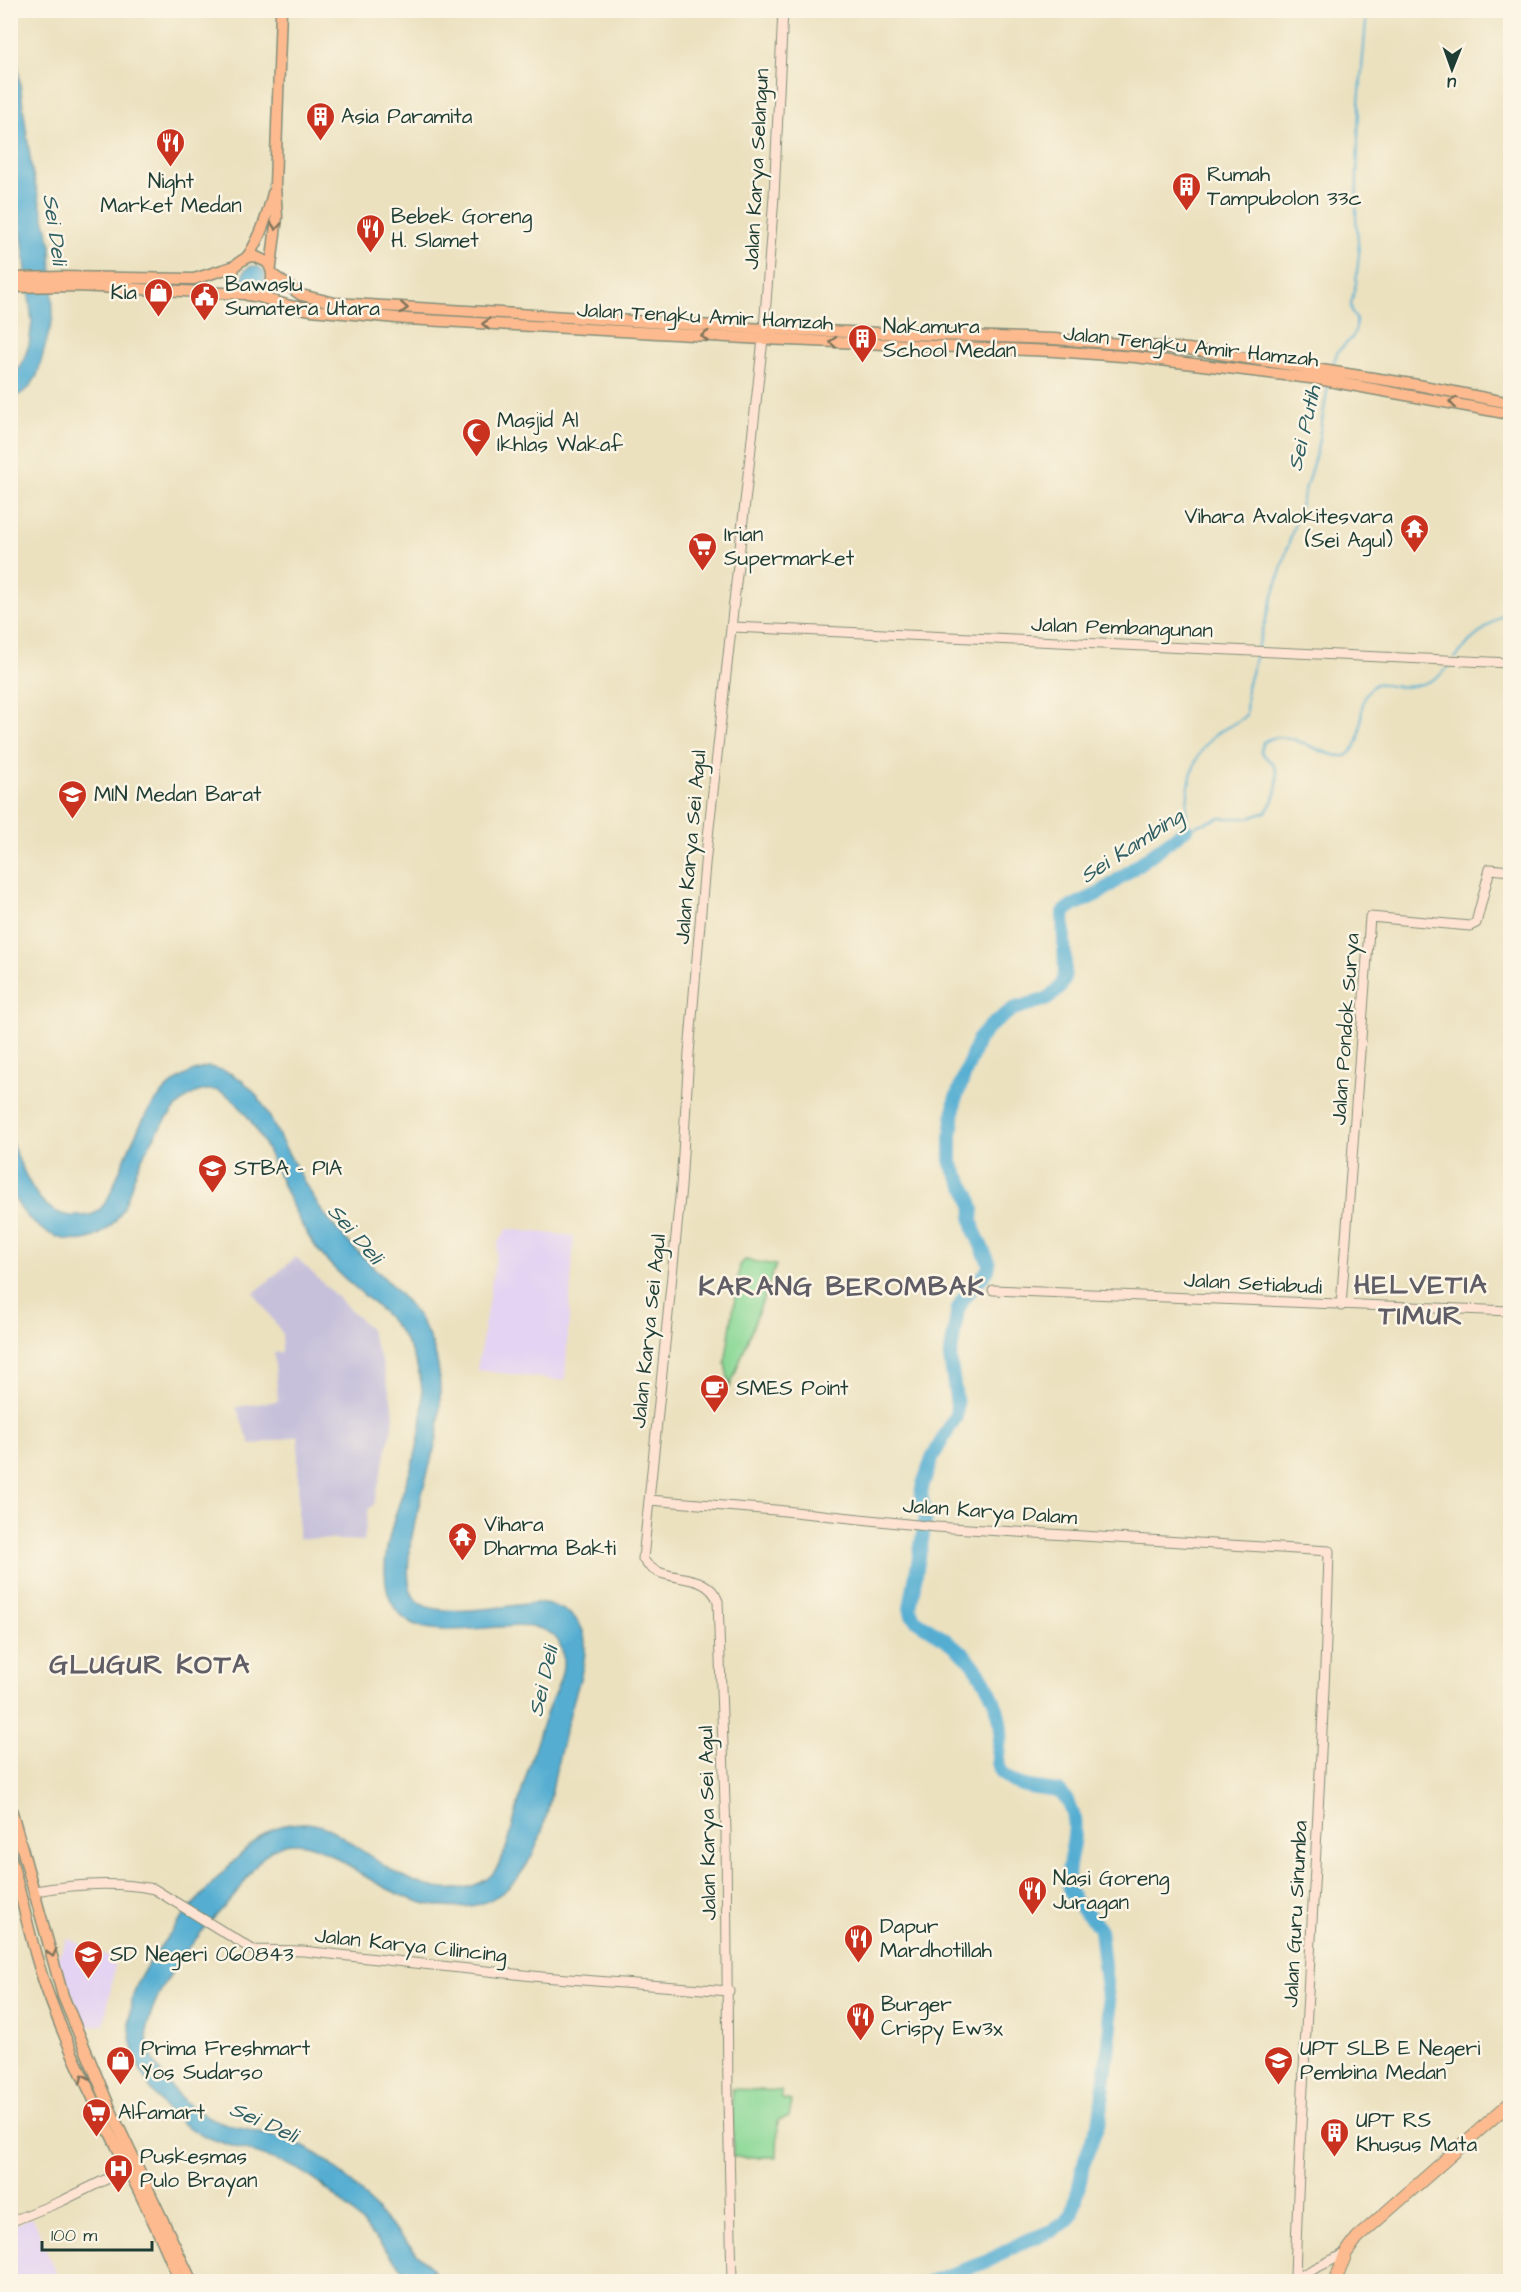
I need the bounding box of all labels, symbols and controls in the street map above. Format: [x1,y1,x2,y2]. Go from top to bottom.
north arrow [1422,39,1482,99]
street label: Jalan Karya Selangun [737,68,778,271]
text: U [1447,72,1456,94]
building icon: Asia Paramita [304,100,336,142]
place label: Asia Paramita [341,102,473,131]
restaurant icon: Night Market Medan [155,126,187,168]
place label: Rumah Tampubolon 33c [1207,160,1362,214]
place label: Night Market Medan [100,167,242,220]
building icon: Rumah Tampubolon 33c [1170,170,1202,212]
water label: Sei Deli [34,192,75,269]
place label: Bebek Goreng H. Slamet [391,202,533,255]
restaurant icon: Bebek Goreng H. Slamet [354,212,386,254]
one-way arrow [270,222,283,231]
place label: Bawaslu Sumatera Utara [225,270,380,323]
shop icon: Kia [142,276,174,318]
place label: Kia [110,278,137,307]
public building icon: Bawaslu Sumatera Utara [188,280,220,322]
street label: Jalan Tengku Amir Hamzah [576,295,834,340]
one-way arrow [399,302,408,315]
place label: Nakamura School Medan [883,312,1016,365]
one-way arrow [481,317,490,330]
street label: Jalan Tengku Amir Hamzah [1062,319,1321,376]
building icon: Nakamura School Medan [846,322,878,364]
one-way arrow [700,329,709,342]
one-way arrow [829,336,838,349]
water label: Sei Putih [1280,382,1330,474]
one-way arrow [1449,397,1458,409]
place label: Masjid Al Ikhlas Wakaf [497,406,623,459]
mosque icon: Masjid Al Ikhlas Wakaf [460,416,492,458]
place label: Vihara Avalokitesvara (Sei Agul) [1184,502,1393,557]
temple icon: Vihara Avalokitesvara (Sei Agul) [1398,512,1430,554]
place label: Irian Supermarket [724,520,855,574]
supermarket icon: Irian Supermarket [687,530,719,572]
street label: Jalan Pembangunan [1030,610,1213,647]
street label: Jalan Karya Sei Agul [668,749,715,946]
school or university icon: MIN Medan Barat [57,778,89,820]
place label: MIN Medan Barat [94,780,262,809]
water label: Sei Kambing [1074,800,1192,892]
street label: Jalan Pondok Surya [1324,932,1369,1126]
school or university icon: STBA - PIA [197,1152,229,1194]
place label: STBA - PIA [234,1154,343,1183]
water label: Sei Deli [320,1197,392,1273]
street label: Jalan Karya Sei Agul [624,1233,675,1430]
street label: Jalan Setiabudi [1183,1265,1323,1302]
district label: HELVETIA TIMUR [1354,1266,1488,1335]
district label: KARANG BEROMBAK [699,1268,985,1306]
cafe icon: SMES Point [699,1372,731,1414]
place label: SMES Point [736,1374,849,1403]
street label: Jalan Karya Dalam [902,1491,1079,1534]
place label: Vihara Dharma Bakti [484,1510,616,1563]
temple icon: Vihara Dharma Bakti [447,1520,479,1562]
water label: Sei Deli [520,1641,567,1719]
district label: GLUGUR KOTA [49,1646,251,1684]
street label: Jalan Karya Sei Agul [691,1725,726,1921]
street label: Jalan Guru Sinumba [1276,1819,1315,2008]
place label: Nasi Goreng Juragan [1053,1864,1170,1919]
restaurant icon: Nasi Goreng Juragan [1016,1874,1048,1916]
place label: Dapur Mardhotillah [880,1912,993,1965]
street label: Jalan Karya Cilincing [313,1921,509,1972]
restaurant icon: Dapur Mardhotillah [843,1922,875,1964]
school or university icon: SD Negeri 060843 [73,1938,105,1980]
place label: SD Negeri 060843 [110,1940,294,1971]
one-way arrow [44,1948,57,1958]
place label: Burger Crispy Ew3x [881,1990,1003,2045]
restaurant icon: Burger Crispy Ew3x [844,2000,876,2042]
place label: Prima Freshmart Yos Sudarso [141,2034,311,2087]
place label: UPT SLB E Negeri Pembina Medan [1300,2034,1480,2087]
shop icon: Prima Freshmart Yos Sudarso [104,2044,136,2086]
school or university icon: UPT SLB E Negeri Pembina Medan [1263,2044,1295,2086]
one-way arrow [80,2073,92,2084]
water label: Sei Deli [225,2094,305,2152]
supermarket icon: Alfamart [81,2096,113,2138]
place label: Alfamart [118,2098,206,2127]
place label: UPT RS Khusus Mata [1356,2106,1477,2159]
building icon: UPT RS Khusus Mata [1319,2116,1351,2158]
place label: Puskesmas Pulo Brayan [140,2142,258,2197]
hospital icon: Puskesmas Pulo Brayan [103,2152,135,2194]
scale bar [42,2214,152,2252]
text: 100 m [51,2223,97,2248]

